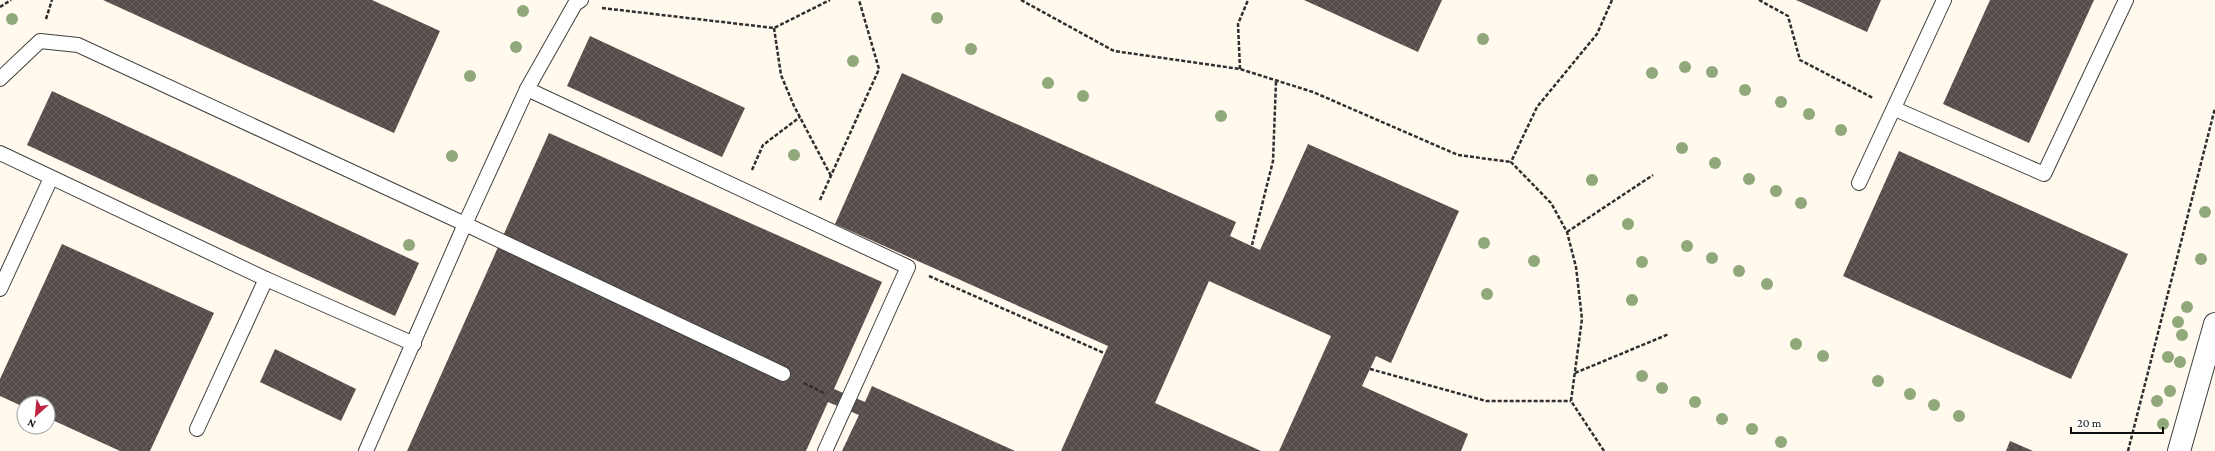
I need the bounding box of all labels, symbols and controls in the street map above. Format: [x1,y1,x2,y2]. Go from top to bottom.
north arrow [16,395,56,435]
scale bar [2071,409,2163,435]
text: 20 m [2077,416,2102,430]
text: N [25,417,38,431]

